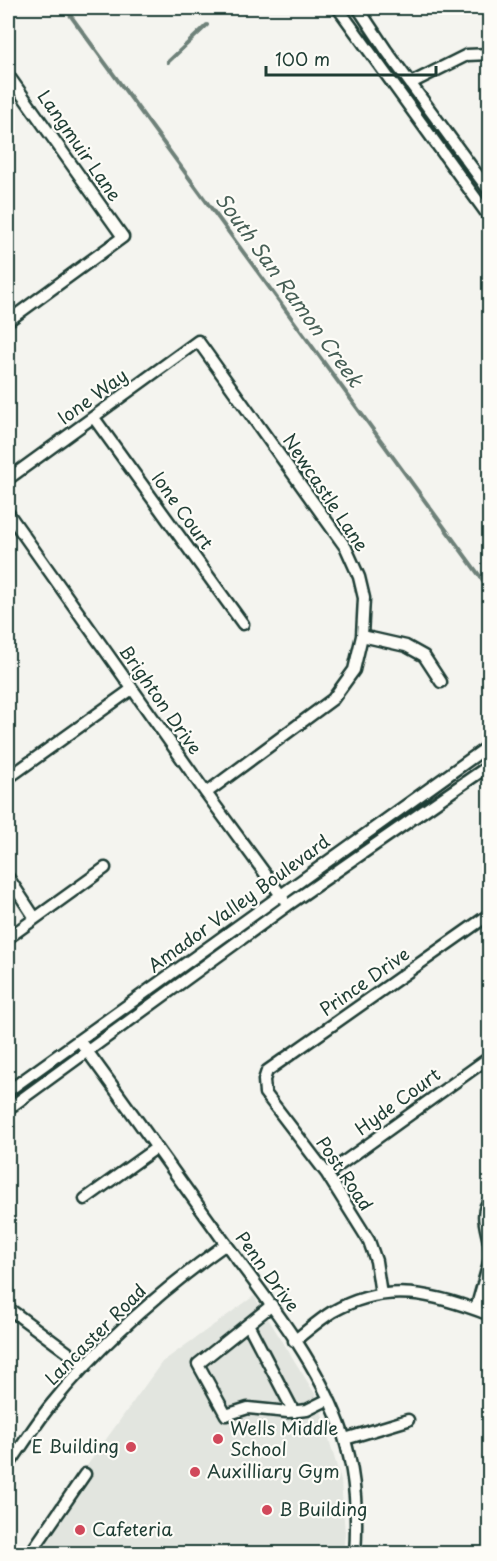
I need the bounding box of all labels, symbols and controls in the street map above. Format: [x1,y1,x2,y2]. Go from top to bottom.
scale bar [266,39,436,77]
text: 100 m [275,45,330,72]
street label: Langmuir Lane [32,84,129,206]
water label: South San Ramon Creek [209,186,371,394]
street label: Ione Way [52,361,133,430]
street label: Newcastle Lane [277,428,376,556]
street label: Ione Court [146,466,221,555]
street label: Brighton Drive [113,639,209,759]
street label: Amador Valley Boulevard [141,827,335,978]
street label: Prince Drive [314,940,415,1022]
street label: Hyde Court [349,1061,445,1141]
street label: Post Road [310,1131,380,1216]
street label: Penn Drive [230,1225,307,1317]
street label: Lancaster Road [38,1277,152,1391]
place label: Wells Middle School [230,1414,338,1462]
place label: E Building [32,1432,119,1459]
marker: Wells Middle School [211,1432,225,1446]
marker: E Building [124,1440,138,1454]
place label: Auxilliary Gym [207,1457,340,1484]
marker: Auxilliary Gym [188,1465,202,1479]
place label: B Building [279,1495,367,1522]
marker: B Building [260,1503,274,1517]
place label: Cafeteria [92,1515,173,1542]
marker: Cafeteria [73,1523,87,1537]

